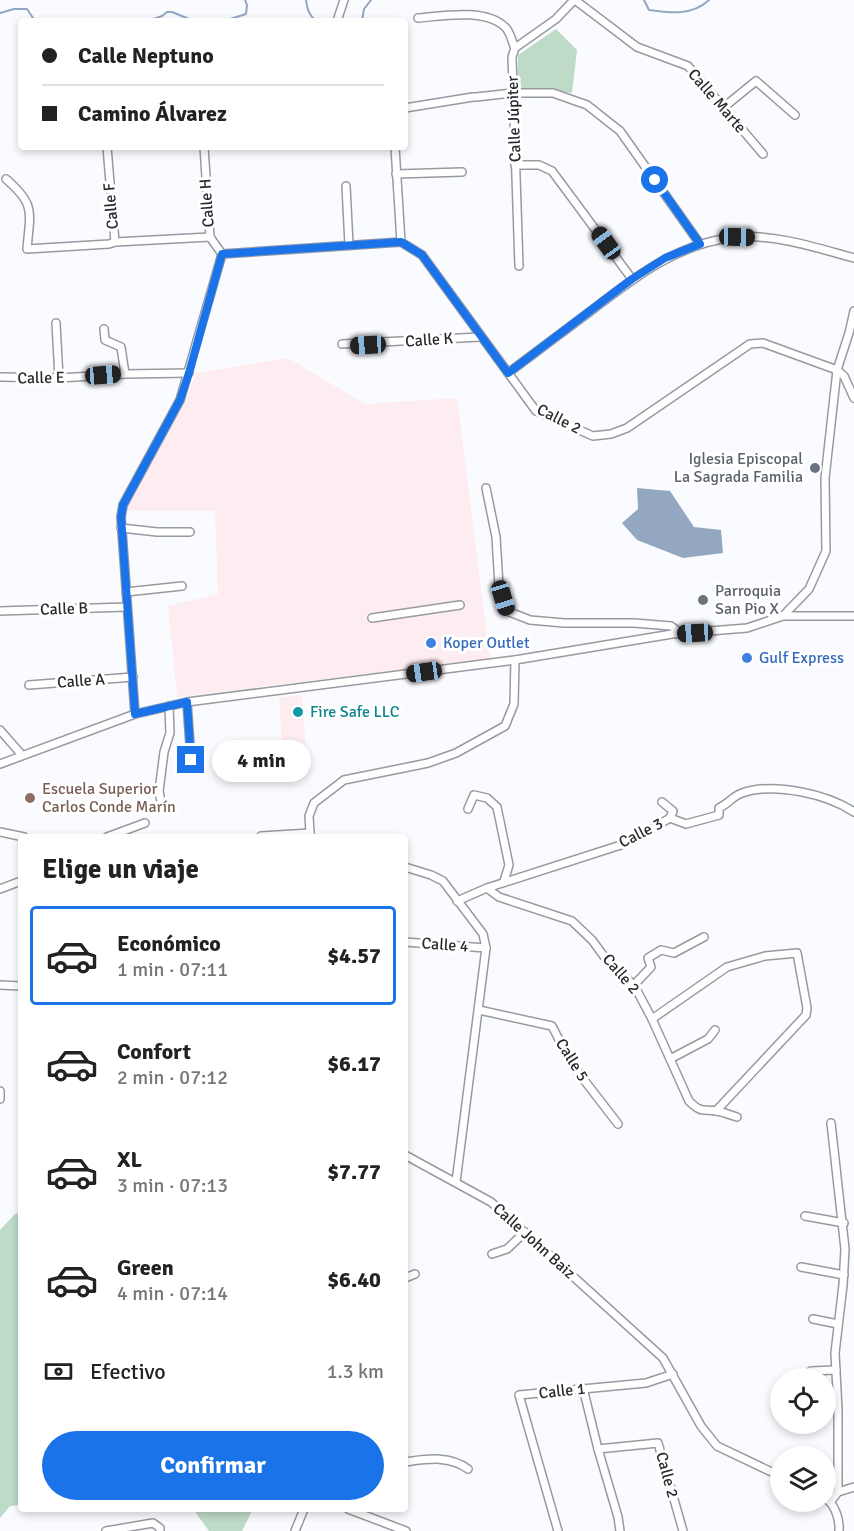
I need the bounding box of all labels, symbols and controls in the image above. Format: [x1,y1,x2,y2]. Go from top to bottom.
text: Calle Neptuno [78,42,214,69]
street label: Calle Marte [684,65,750,137]
street label: Calle Júpiter [502,75,525,162]
text: Camino Álvarez [78,100,227,127]
route start [641,166,668,193]
street label: Calle H [195,178,219,228]
street label: Calle F [99,182,123,230]
car [588,223,624,263]
car [719,228,755,246]
street label: Calle K [404,328,454,352]
car [350,335,386,355]
car [84,365,122,385]
street label: Calle E [17,368,65,388]
street label: Calle 2 [534,399,584,439]
place label: Iglesia Episcopal La Sagrada Familia [674,449,803,487]
marker: Iglesia Episcopal La Sagrada Familia [808,461,822,475]
car [489,578,517,618]
place label: Parroquia San Pio X [715,581,781,619]
marker: Parroquia San Pio X [696,593,710,607]
street label: Calle B [40,598,88,620]
car [677,623,713,643]
place label: Koper Outlet [443,633,530,653]
marker: Koper Outlet [424,636,438,650]
place label: Gulf Express [759,648,844,668]
marker: Gulf Express [740,651,754,665]
car [405,661,443,683]
street label: Calle A [56,669,106,693]
place label: Fire Safe LLC [310,702,400,722]
marker: Fire Safe LLC [291,705,305,719]
callout: 4 min [212,739,311,781]
route end [177,746,204,773]
text: 4 min [237,748,286,773]
place label: Escuela Superior Carlos Conde Marín [42,779,176,817]
marker: Escuela Superior Carlos Conde Marín [23,791,37,805]
street label: Calle 3 [616,813,666,853]
text: Elige un viaje [42,853,199,886]
icon: car [45,929,99,983]
text: Económico [117,930,221,957]
street label: Calle 4 [421,933,469,957]
text: $4.57 [327,942,381,969]
street label: Calle 2 [598,950,644,998]
text: 1 min · 07:11 [117,957,228,982]
street label: Calle 5 [551,1035,593,1085]
icon: car [45,1037,99,1091]
text: Confort [117,1038,191,1065]
text: $6.17 [327,1050,381,1077]
text: 2 min · 07:12 [117,1065,228,1090]
icon: car [45,1145,99,1199]
text: XL [117,1146,142,1173]
text: $7.77 [327,1158,381,1185]
text: 3 min · 07:13 [117,1173,228,1198]
street label: Calle John Baiz [489,1199,579,1283]
icon: car [45,1253,99,1307]
text: Green [117,1254,174,1281]
text: $6.40 [327,1266,381,1293]
text: 4 min · 07:14 [117,1281,228,1306]
icon: cash [42,1355,75,1388]
text: Efectivo [90,1358,166,1385]
text: 1.3 km [327,1359,384,1384]
map controls [770,1368,836,1512]
button: locate [770,1368,836,1434]
street label: Calle 1 [538,1379,586,1403]
button: Confirmar [42,1431,384,1500]
button: layers [770,1446,836,1512]
street label: Calle 2 [651,1450,683,1500]

